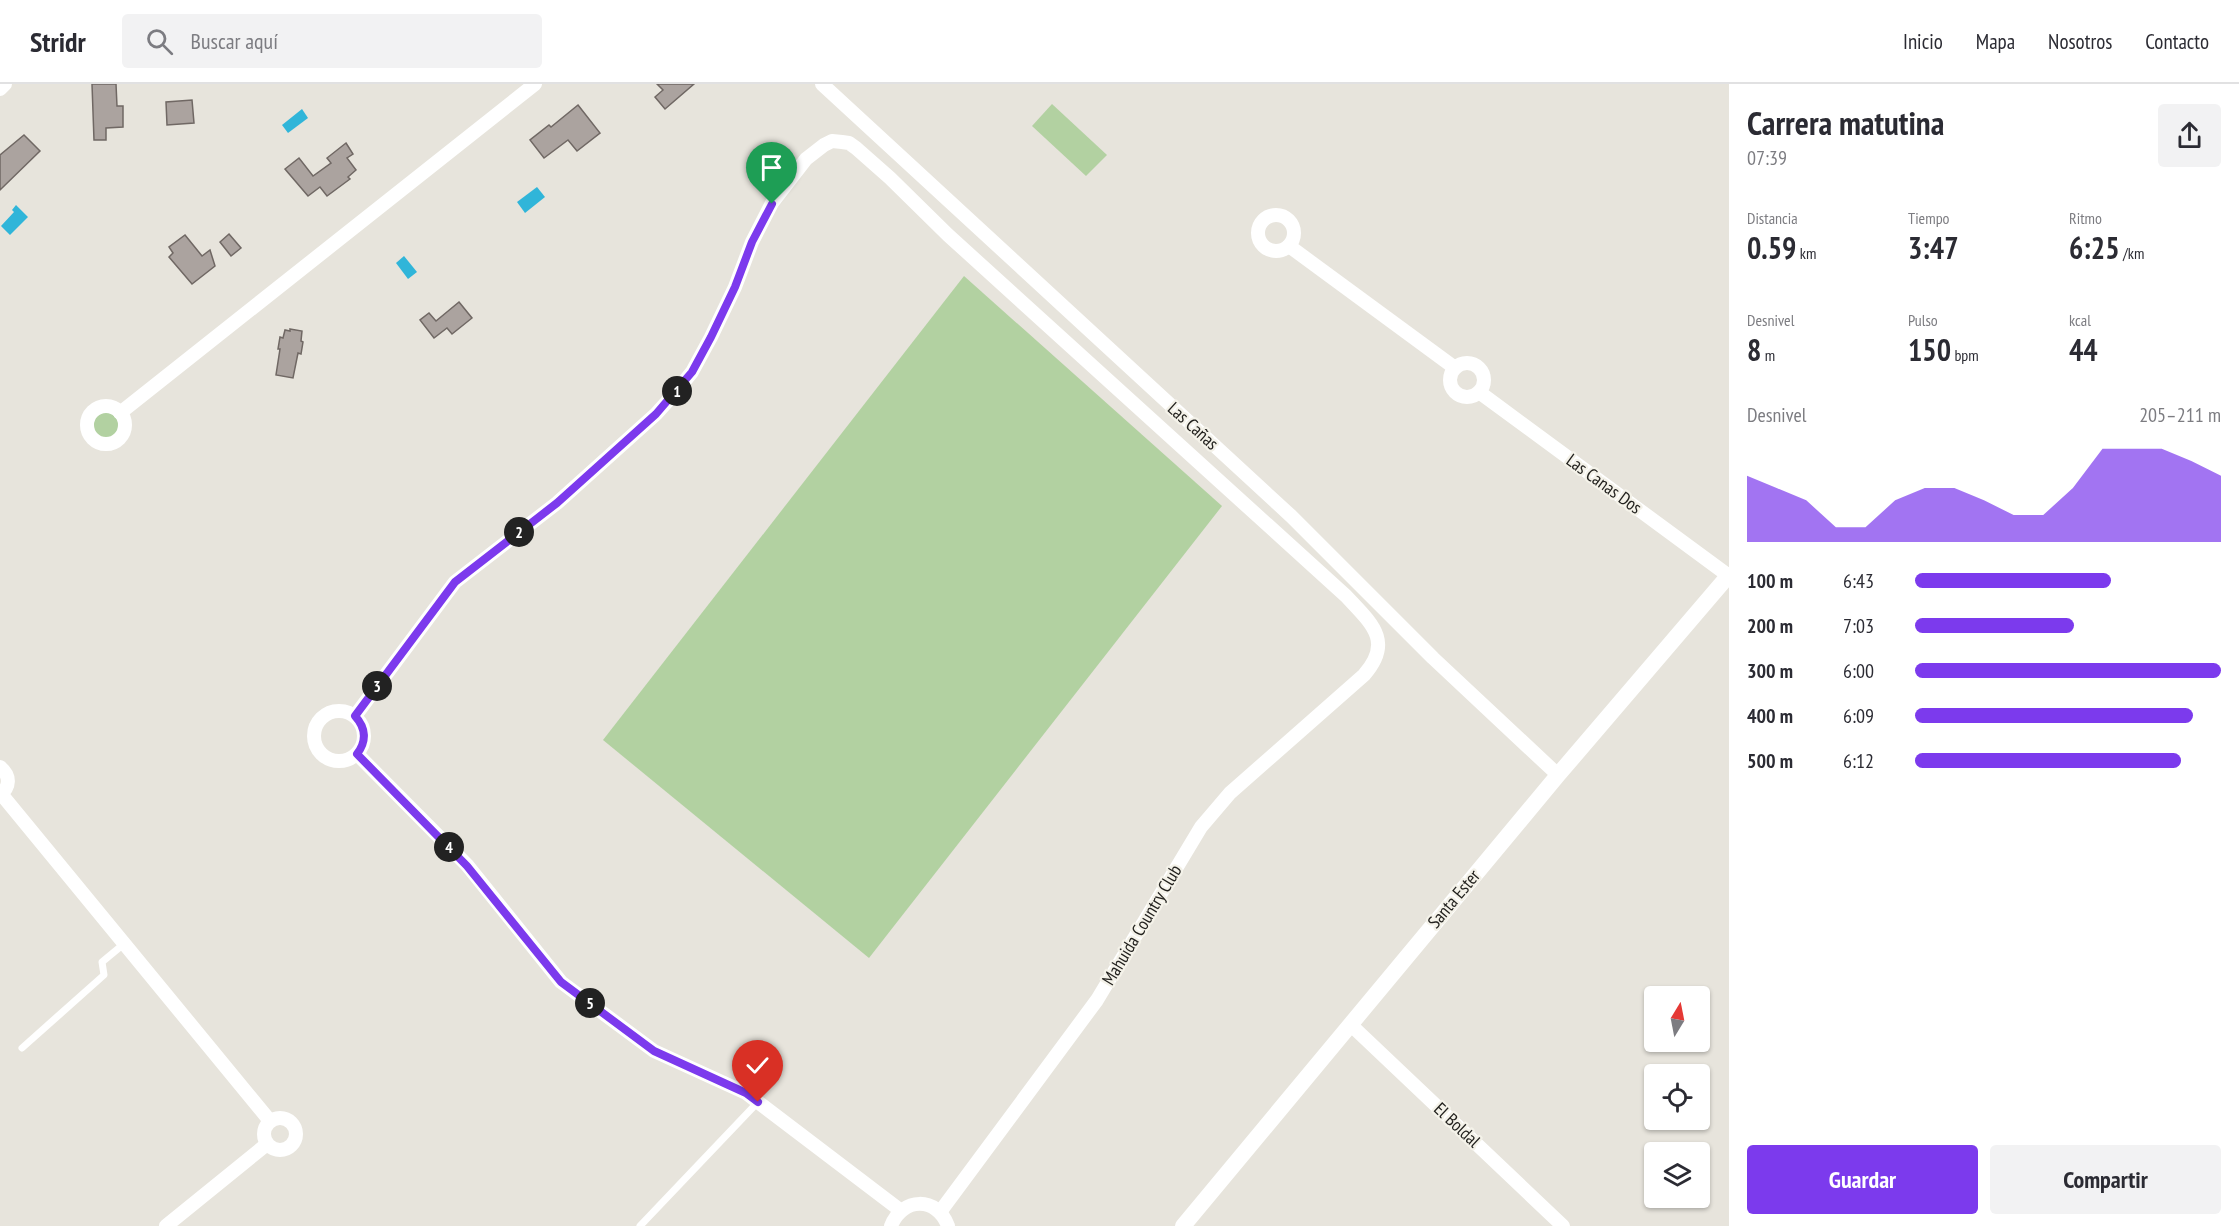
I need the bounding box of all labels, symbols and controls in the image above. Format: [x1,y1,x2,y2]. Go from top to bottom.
search box [122,14,542,68]
text: Stridr [30,23,86,60]
icon: search [143,25,176,58]
text: Buscar aquí [191,27,278,55]
text: Inicio [1903,28,1943,55]
text: Mapa [1976,28,2015,55]
text: Nosotros [2048,28,2112,55]
text: Contacto [2145,28,2209,55]
text: Carrera matutina [1747,101,1944,144]
button: share [2158,104,2221,167]
pin [746,142,797,204]
text: 07:39 [1747,145,1787,171]
icon: arrive [755,151,788,184]
text: Distancia [1747,208,1798,228]
text: Tiempo [1908,208,1950,228]
text: Ritmo [2069,208,2102,228]
text: 0.59 [1747,228,1796,267]
text: 3:47 [1908,228,1959,267]
text: 6:25 [2069,228,2120,267]
text: km [1796,243,1816,263]
text: /km [2120,243,2144,263]
text: Desnivel [1747,310,1794,330]
text: Pulso [1908,310,1938,330]
text: kcal [2069,310,2091,330]
text: 8 [1747,330,1761,369]
text: 150 [1908,330,1951,369]
text: 44 [2069,330,2098,369]
text: m [1761,345,1775,365]
text: bpm [1951,345,1979,365]
pin: 1 [662,376,692,406]
text: 1 [673,381,681,401]
street label: Las Cañas [1163,397,1224,454]
text: Desnivel [1747,402,1806,428]
text: 205–211 m [2139,402,2221,428]
street label: Las Canas Dos [1562,448,1647,519]
pin: 2 [504,517,534,547]
text: 2 [515,522,523,542]
text: 100 m [1747,568,1793,594]
text: 6:43 [1843,568,1874,594]
text: 200 m [1747,613,1793,639]
text: 7:03 [1843,613,1874,639]
text: 300 m [1747,658,1793,684]
text: 6:00 [1843,658,1874,684]
pin: 3 [362,671,392,701]
text: 3 [373,676,381,696]
text: 400 m [1747,703,1793,729]
text: 6:09 [1843,703,1874,729]
text: 500 m [1747,748,1793,774]
text: 6:12 [1843,748,1874,774]
pin: 4 [434,832,464,862]
text: 4 [445,837,453,857]
street label: Mahuida Country Club [1097,860,1187,989]
street label: Santa Ester [1422,865,1485,933]
north arrow [1644,986,1710,1052]
map controls [1644,986,1710,1208]
pin: 5 [575,988,605,1018]
text: 5 [586,993,594,1013]
pin [732,1040,783,1102]
icon: check [741,1049,774,1082]
button: locate [1644,1064,1710,1130]
street label: El Boldal [1429,1097,1486,1152]
button: layers [1644,1142,1710,1208]
button: Guardar [1747,1145,1978,1214]
button: Compartir [1990,1145,2221,1214]

